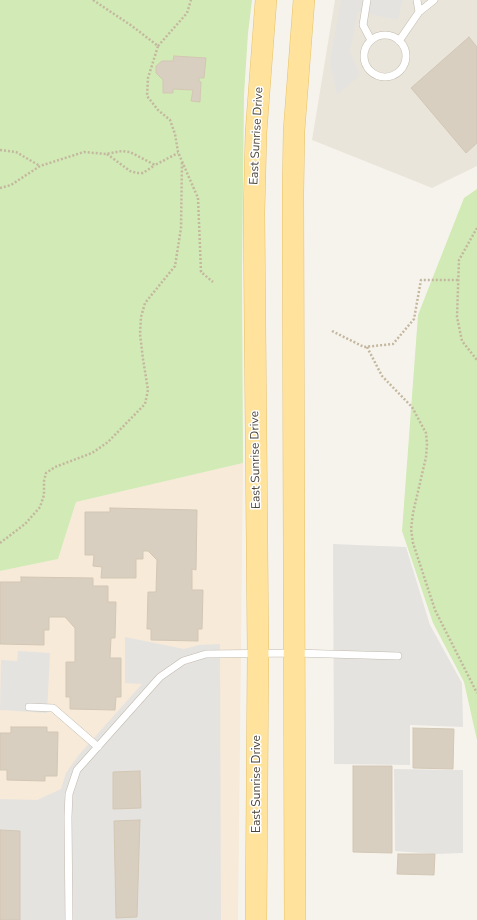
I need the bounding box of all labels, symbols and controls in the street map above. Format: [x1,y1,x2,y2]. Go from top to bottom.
street label: East Sunrise Drive [247,87,267,185]
street label: East Sunrise Drive [248,411,264,509]
street label: East Sunrise Drive [250,735,264,833]

